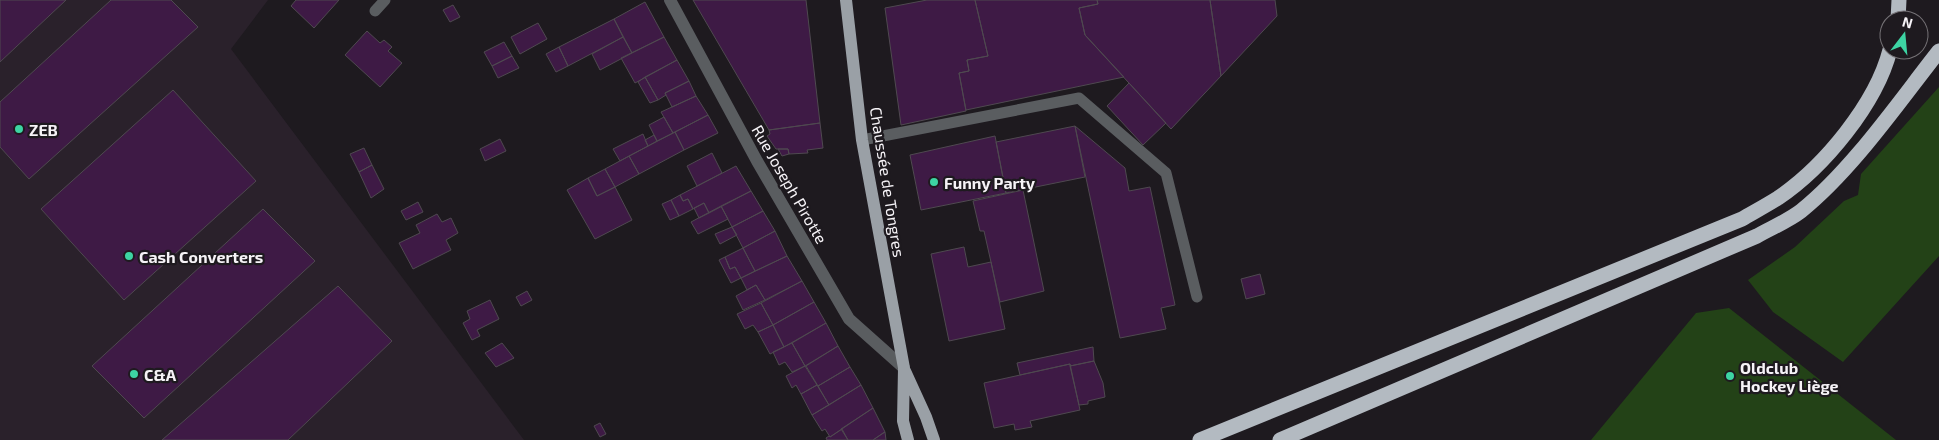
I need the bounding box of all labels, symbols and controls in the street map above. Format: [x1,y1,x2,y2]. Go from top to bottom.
north arrow [1879,10,1929,60]
text: N [1901,12,1915,32]
street label: Chaussée de Tongres [867,105,909,259]
place label: ZEB [29,120,58,139]
street label: Rue Joseph Pirotte [748,121,832,247]
marker: ZEB [13,123,25,135]
place label: Funny Party [944,173,1035,193]
marker: Funny Party [928,176,940,188]
place label: Cash Converters [139,247,263,266]
marker: Cash Converters [123,250,135,262]
place label: Oldclub Hockey Liège [1740,358,1839,396]
place label: C&A [144,365,177,384]
marker: C&A [128,368,140,380]
marker: Oldclub Hockey Liège [1724,370,1736,382]

